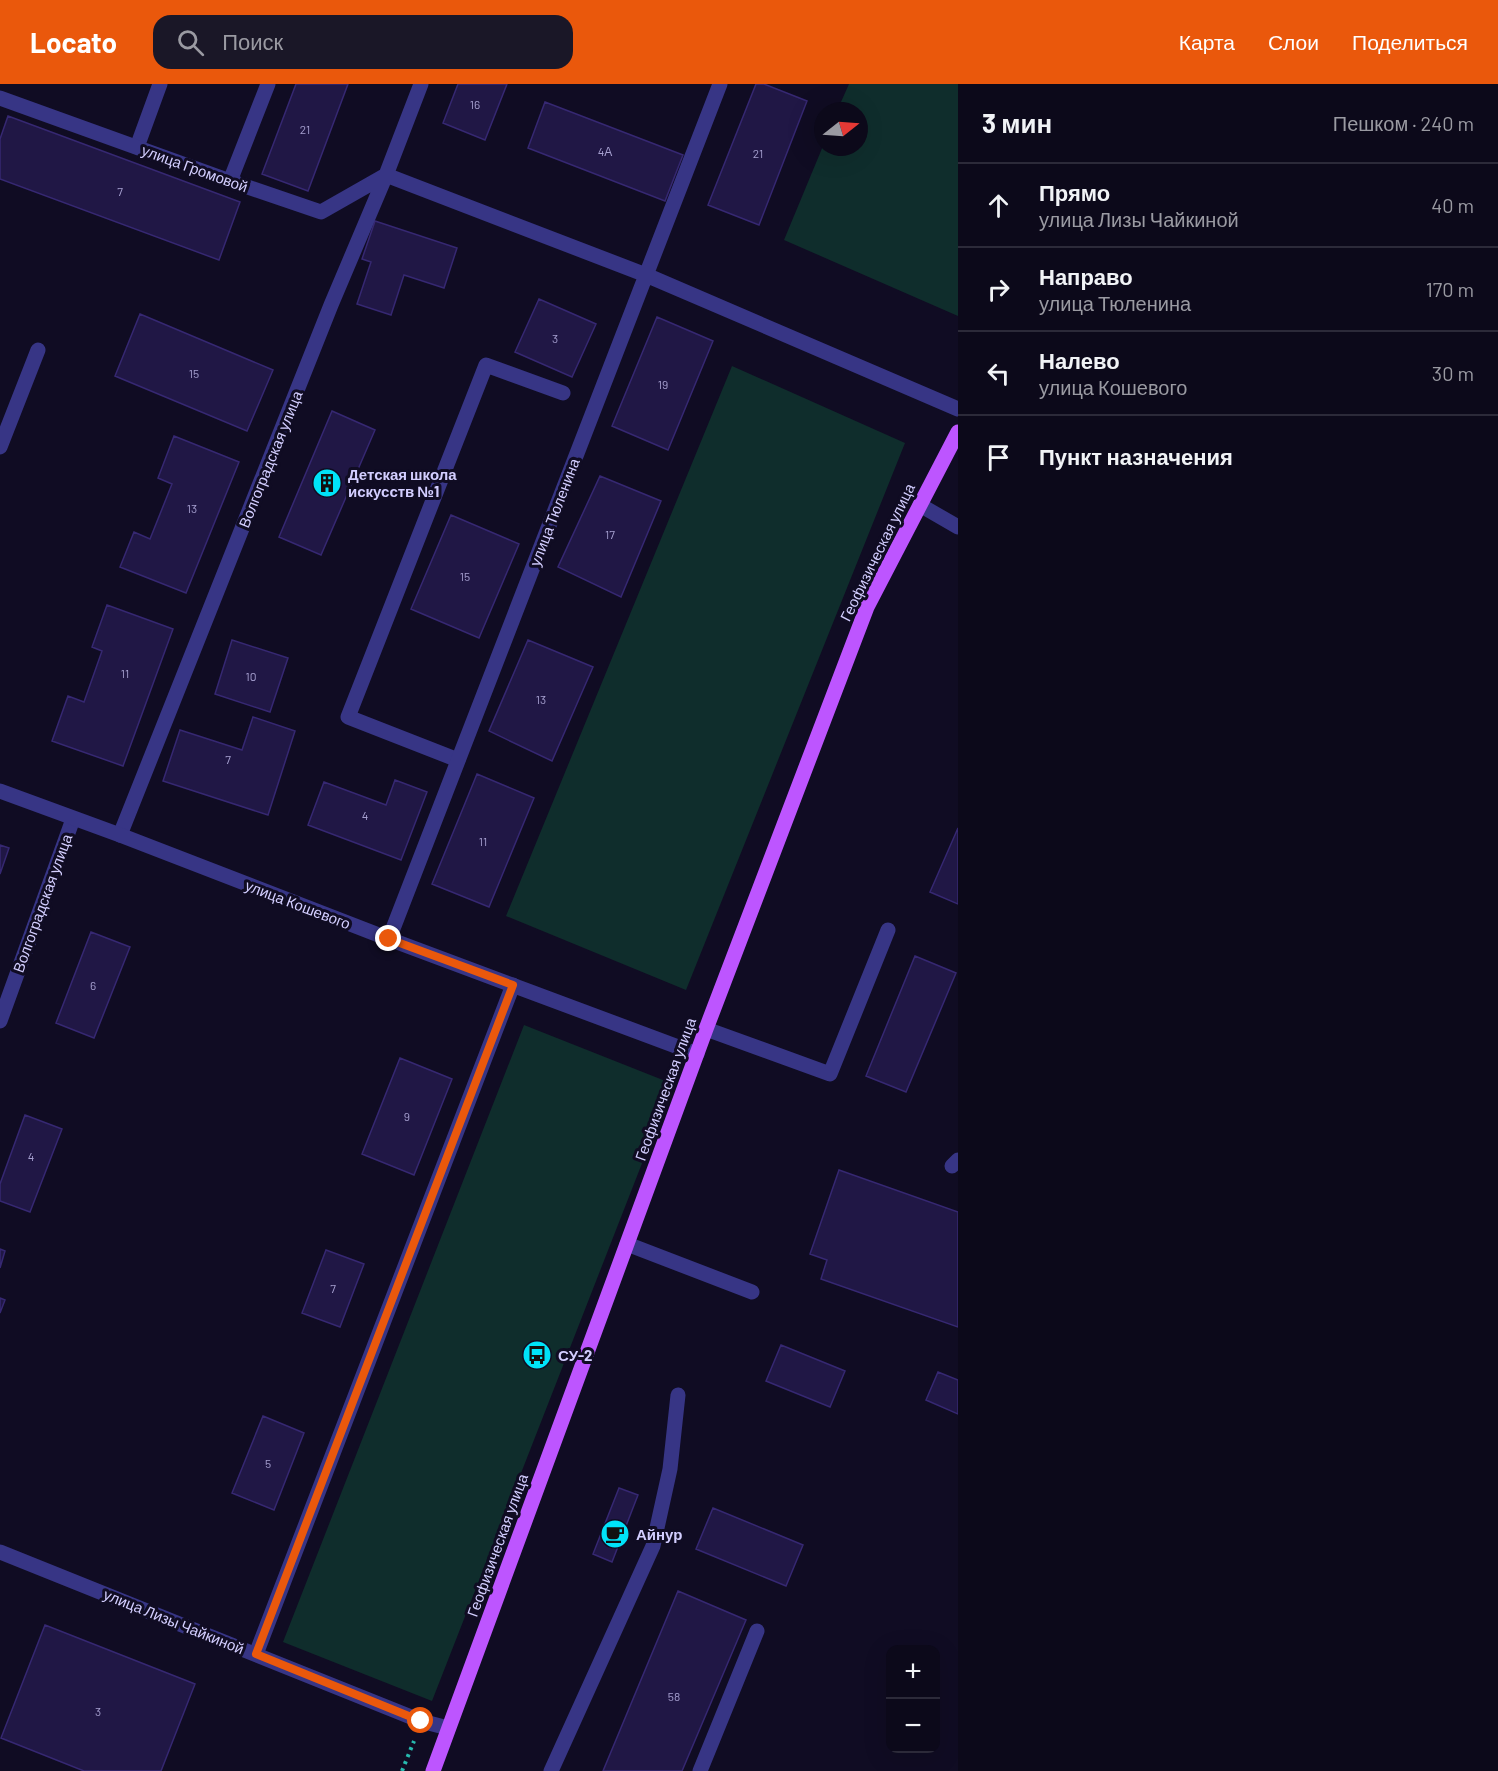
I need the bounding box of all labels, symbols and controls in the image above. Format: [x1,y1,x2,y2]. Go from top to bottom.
search box [153,15,573,69]
text: Locato [30,25,117,59]
icon: search [174,26,207,59]
text: Поиск [222,28,283,54]
text: Карта [1179,29,1235,54]
text: Слои [1268,29,1319,54]
text: Поделиться [1352,29,1468,54]
house number: 16 [470,97,480,111]
north arrow [814,102,868,156]
text: 3 мин [982,107,1052,138]
text: Пешком · 240 m [1333,111,1474,135]
house number: 21 [300,122,310,136]
street label: улица Громовой [140,140,250,196]
house number: 4А [598,144,612,158]
house number: 21 [753,146,763,160]
text: Прямо [1039,179,1110,205]
house number: 7 [117,184,123,198]
icon: ahead [982,189,1015,222]
text: 40 m [1431,193,1474,217]
text: улица Лизы Чайкиной [1039,207,1239,231]
text: Направо [1039,263,1133,289]
icon: right [982,273,1015,306]
text: 170 m [1426,277,1474,301]
text: улица Тюленина [1039,291,1191,315]
house number: 3 [552,331,558,345]
text: Налево [1039,347,1120,373]
icon: left [982,357,1015,390]
text: 30 m [1432,361,1474,385]
house number: 15 [189,366,199,380]
text: улица Кошевого [1039,375,1187,399]
house number: 19 [658,377,668,391]
street label: Волгоградская улица [234,387,306,530]
icon: arrive [982,441,1015,474]
text: Пункт назначения [1039,443,1233,469]
street label: улица Тюленина [525,455,583,568]
place label: Детская школа искусств №1 [348,465,457,500]
building icon: Детская школа искусств №1 [311,467,343,499]
street label: Геофизическая улица [836,480,918,624]
house number: 13 [187,501,197,515]
house number: 17 [605,527,615,541]
house number: 15 [460,569,470,583]
house number: 11 [121,666,129,680]
house number: 10 [246,669,256,683]
house number: 13 [536,692,546,706]
house number: 7 [225,752,231,766]
house number: 4 [362,808,368,822]
street label: Волгоградская улица [9,831,76,975]
house number: 11 [479,834,487,848]
street label: улица Кошевого [243,876,353,932]
route end [375,925,401,951]
house number: 6 [90,978,96,992]
street label: Геофизическая улица [631,1014,700,1163]
house number: 9 [404,1109,410,1123]
house number: 4 [28,1149,34,1163]
house number: 7 [330,1281,336,1295]
bus stop icon: СУ-2 [521,1339,553,1371]
place label: СУ-2 [558,1346,593,1364]
house number: 5 [265,1456,271,1470]
street label: Геофизическая улица [463,1470,532,1619]
cafe icon: Айнур [599,1518,631,1550]
place label: Айнур [636,1525,682,1543]
street label: улица Лизы Чайкиной [101,1585,247,1657]
map controls [886,1645,940,1753]
button: + [886,1645,940,1699]
house number: 58 [668,1689,680,1703]
button: − [886,1699,940,1753]
house number: 3 [95,1704,101,1718]
route start [407,1707,433,1733]

